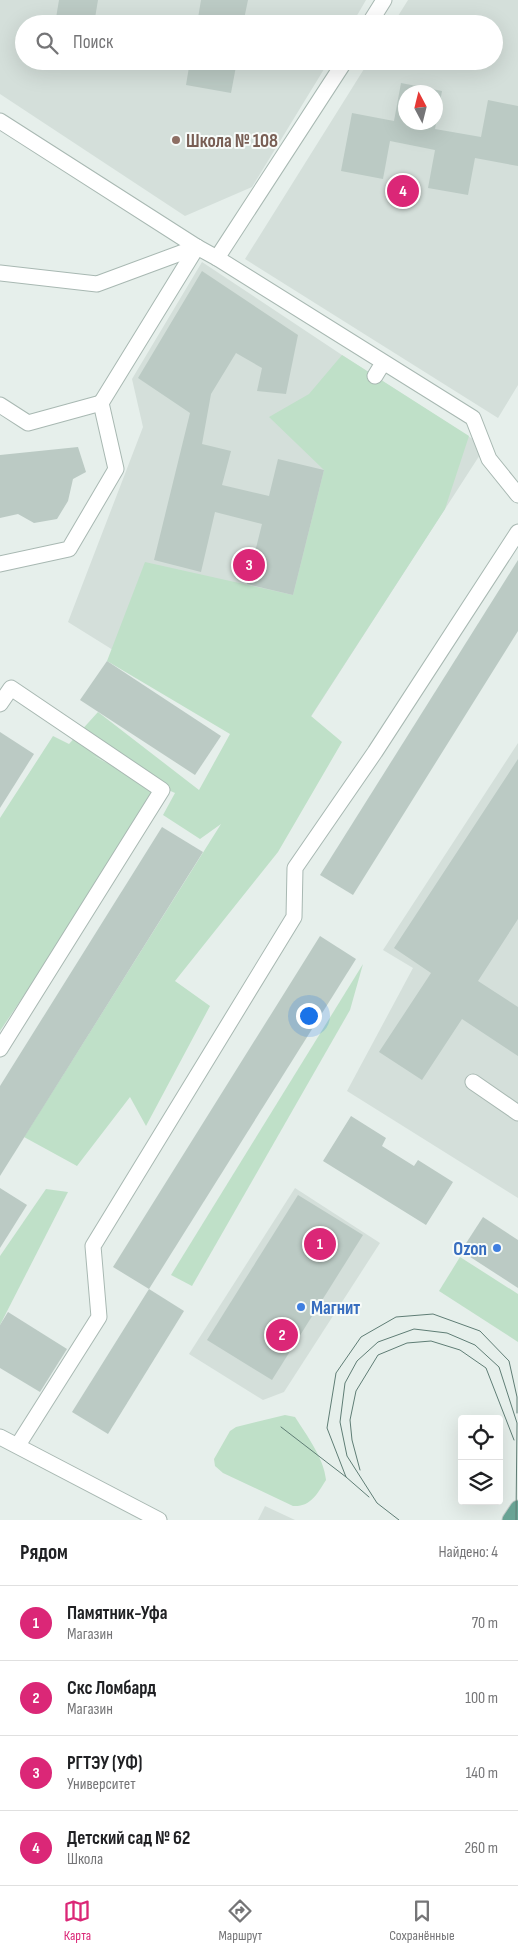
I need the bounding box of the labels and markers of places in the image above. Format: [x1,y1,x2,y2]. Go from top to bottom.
place label: Школа № 108 [186,130,278,153]
marker: Школа № 108 [170,134,182,146]
pin: 4 [387,172,419,210]
pin: 3 [233,546,265,584]
pin: 1 [304,1225,336,1263]
place label: Ozon [453,1238,487,1261]
marker: Ozon [491,1242,503,1254]
place label: Магнит [311,1297,360,1320]
marker: Магнит [295,1301,307,1313]
pin: 2 [266,1316,298,1354]

